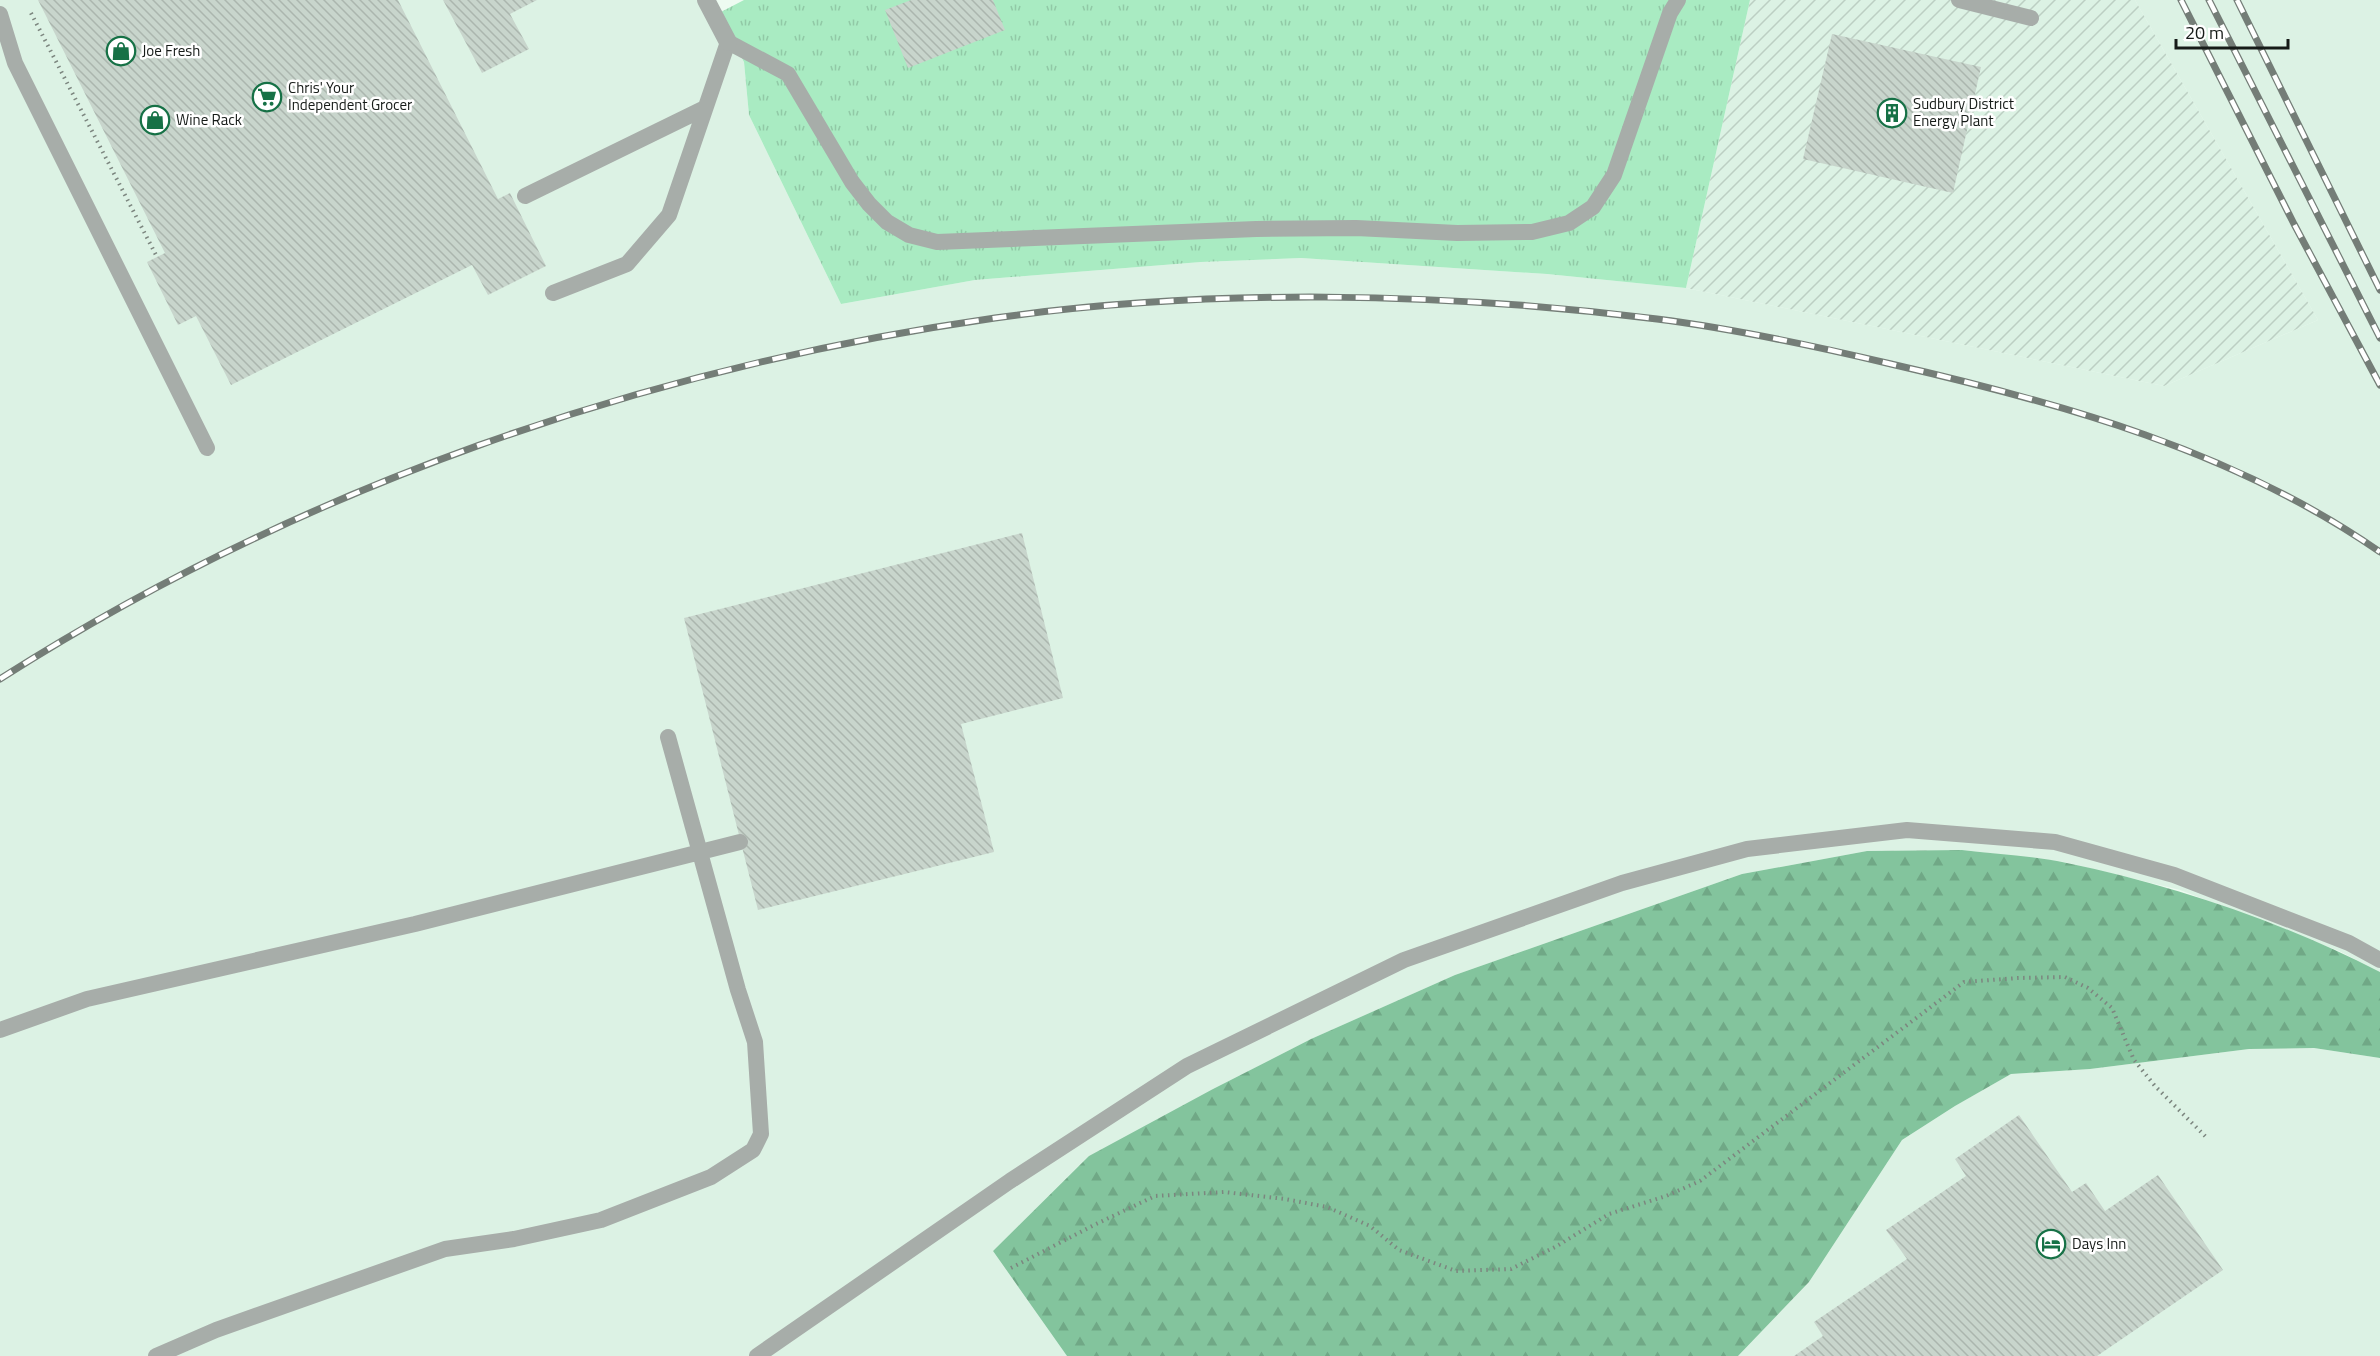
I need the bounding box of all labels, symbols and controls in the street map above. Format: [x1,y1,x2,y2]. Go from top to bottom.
scale bar [2176,12,2288,50]
text: 20 m [2185,19,2224,46]
shop icon: Joe Fresh [105,35,137,67]
place label: Joe Fresh [142,39,200,62]
place label: Chris' Your Independent Grocer [288,76,412,116]
supermarket icon: Chris' Your Independent Grocer [251,81,283,113]
place label: Sudbury District Energy Plant [1913,92,2015,132]
building icon: Sudbury District Energy Plant [1876,97,1908,129]
shop icon: Wine Rack [139,104,171,136]
place label: Wine Rack [176,108,242,131]
hotel icon: Days Inn [2035,1228,2067,1260]
place label: Days Inn [2072,1232,2126,1255]

